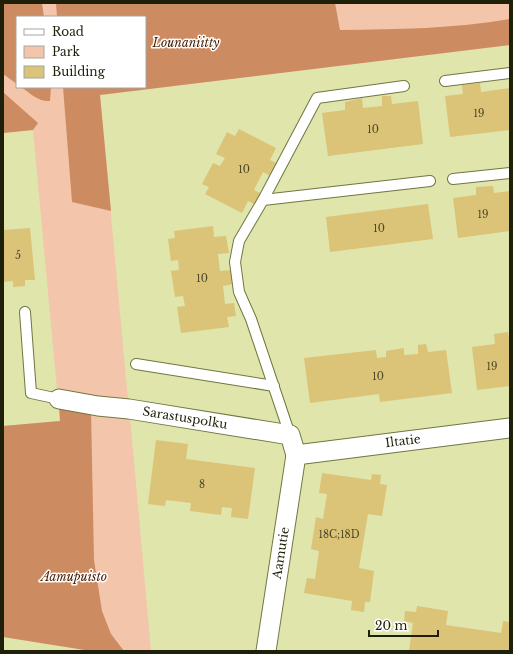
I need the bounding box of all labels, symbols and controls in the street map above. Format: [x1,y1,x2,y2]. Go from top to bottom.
legend [16,16,146,88]
text: Road [52,24,84,39]
park label: Lounaniitty [152,35,220,50]
text: Park [52,44,80,59]
text: Building [52,64,106,79]
house number: 19 [474,107,484,120]
house number: 10 [367,123,379,136]
house number: 10 [238,163,250,176]
house number: 19 [478,208,488,221]
house number: 10 [373,222,385,235]
house number: 5 [15,249,21,262]
house number: 10 [196,272,208,285]
house number: 19 [487,360,497,373]
house number: 10 [372,370,384,383]
street label: Sarastuspolku [142,403,229,432]
street label: Iltatie [384,431,422,450]
house number: 8 [199,478,205,491]
street label: Aamutie [269,526,292,581]
house number: 18C;18D [318,528,360,541]
park label: Aamupuisto [39,569,107,584]
scale bar [369,612,438,638]
text: 20 m [375,618,407,633]

